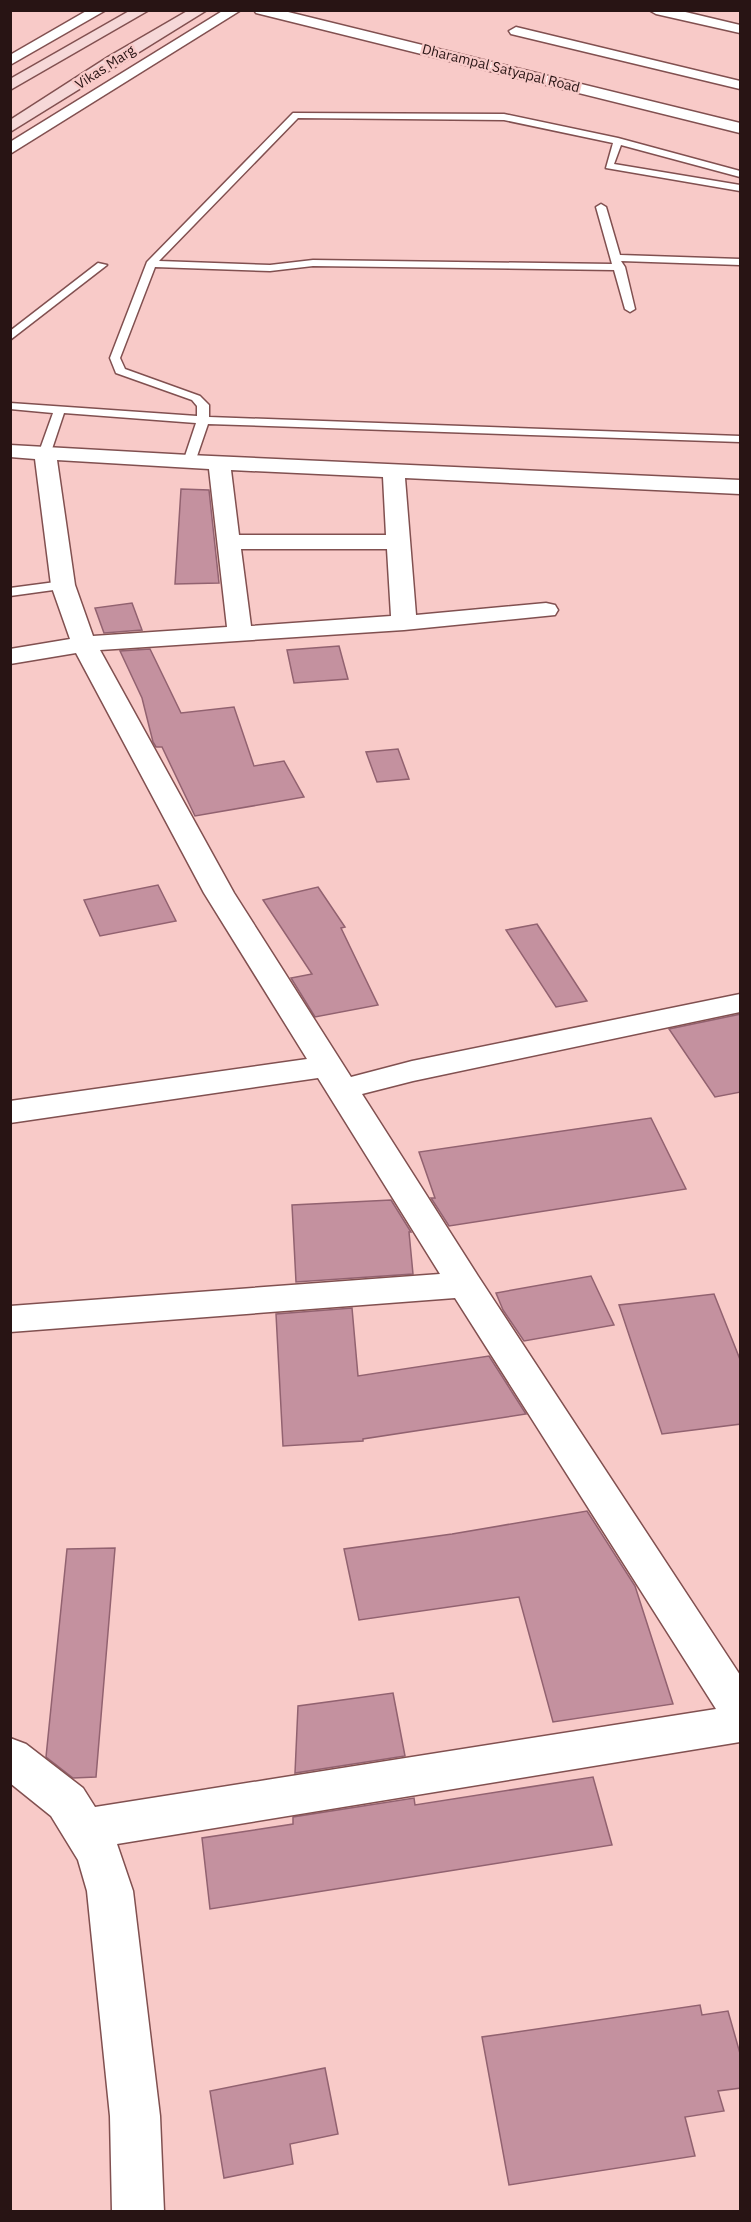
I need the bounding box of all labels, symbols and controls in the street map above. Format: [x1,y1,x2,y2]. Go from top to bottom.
street label: Dharampal Satyapal Road [420,40,582,96]
street label: Vikas Marg [72,41,139,93]

